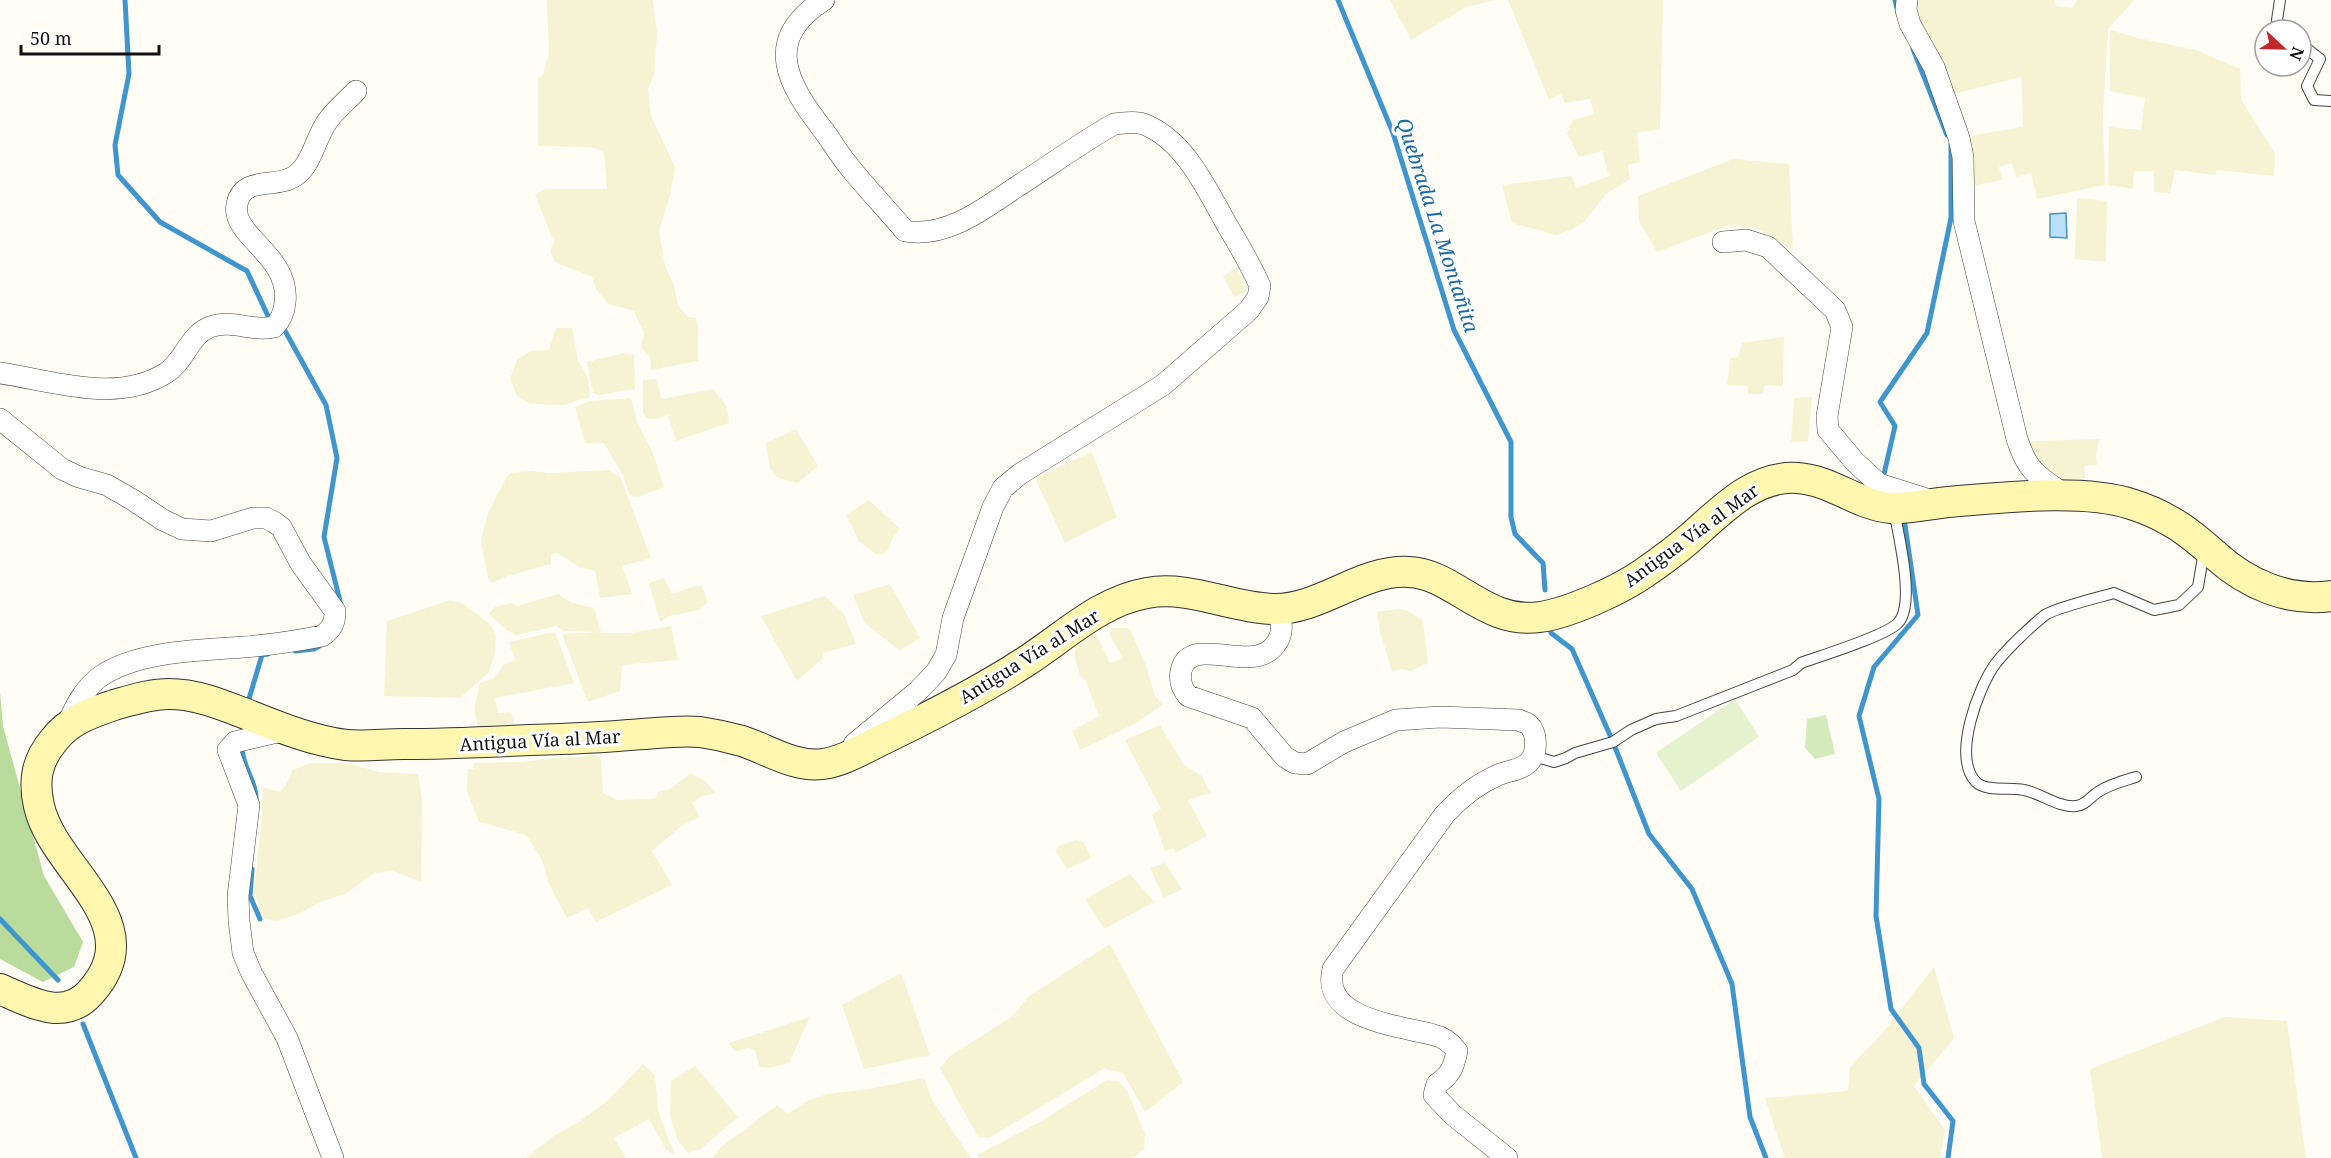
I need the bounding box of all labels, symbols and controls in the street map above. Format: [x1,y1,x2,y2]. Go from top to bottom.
scale bar [21,18,159,56]
north arrow [2253,18,2313,78]
text: 50 m [30,26,72,50]
text: N [2284,44,2309,64]
water label: Quebrada La Montañita [1391,114,1486,336]
street label: Antigua Vía al Mar [1619,478,1764,592]
street label: Antigua Vía al Mar [954,603,1104,709]
street label: Antigua Vía al Mar [459,724,622,756]

